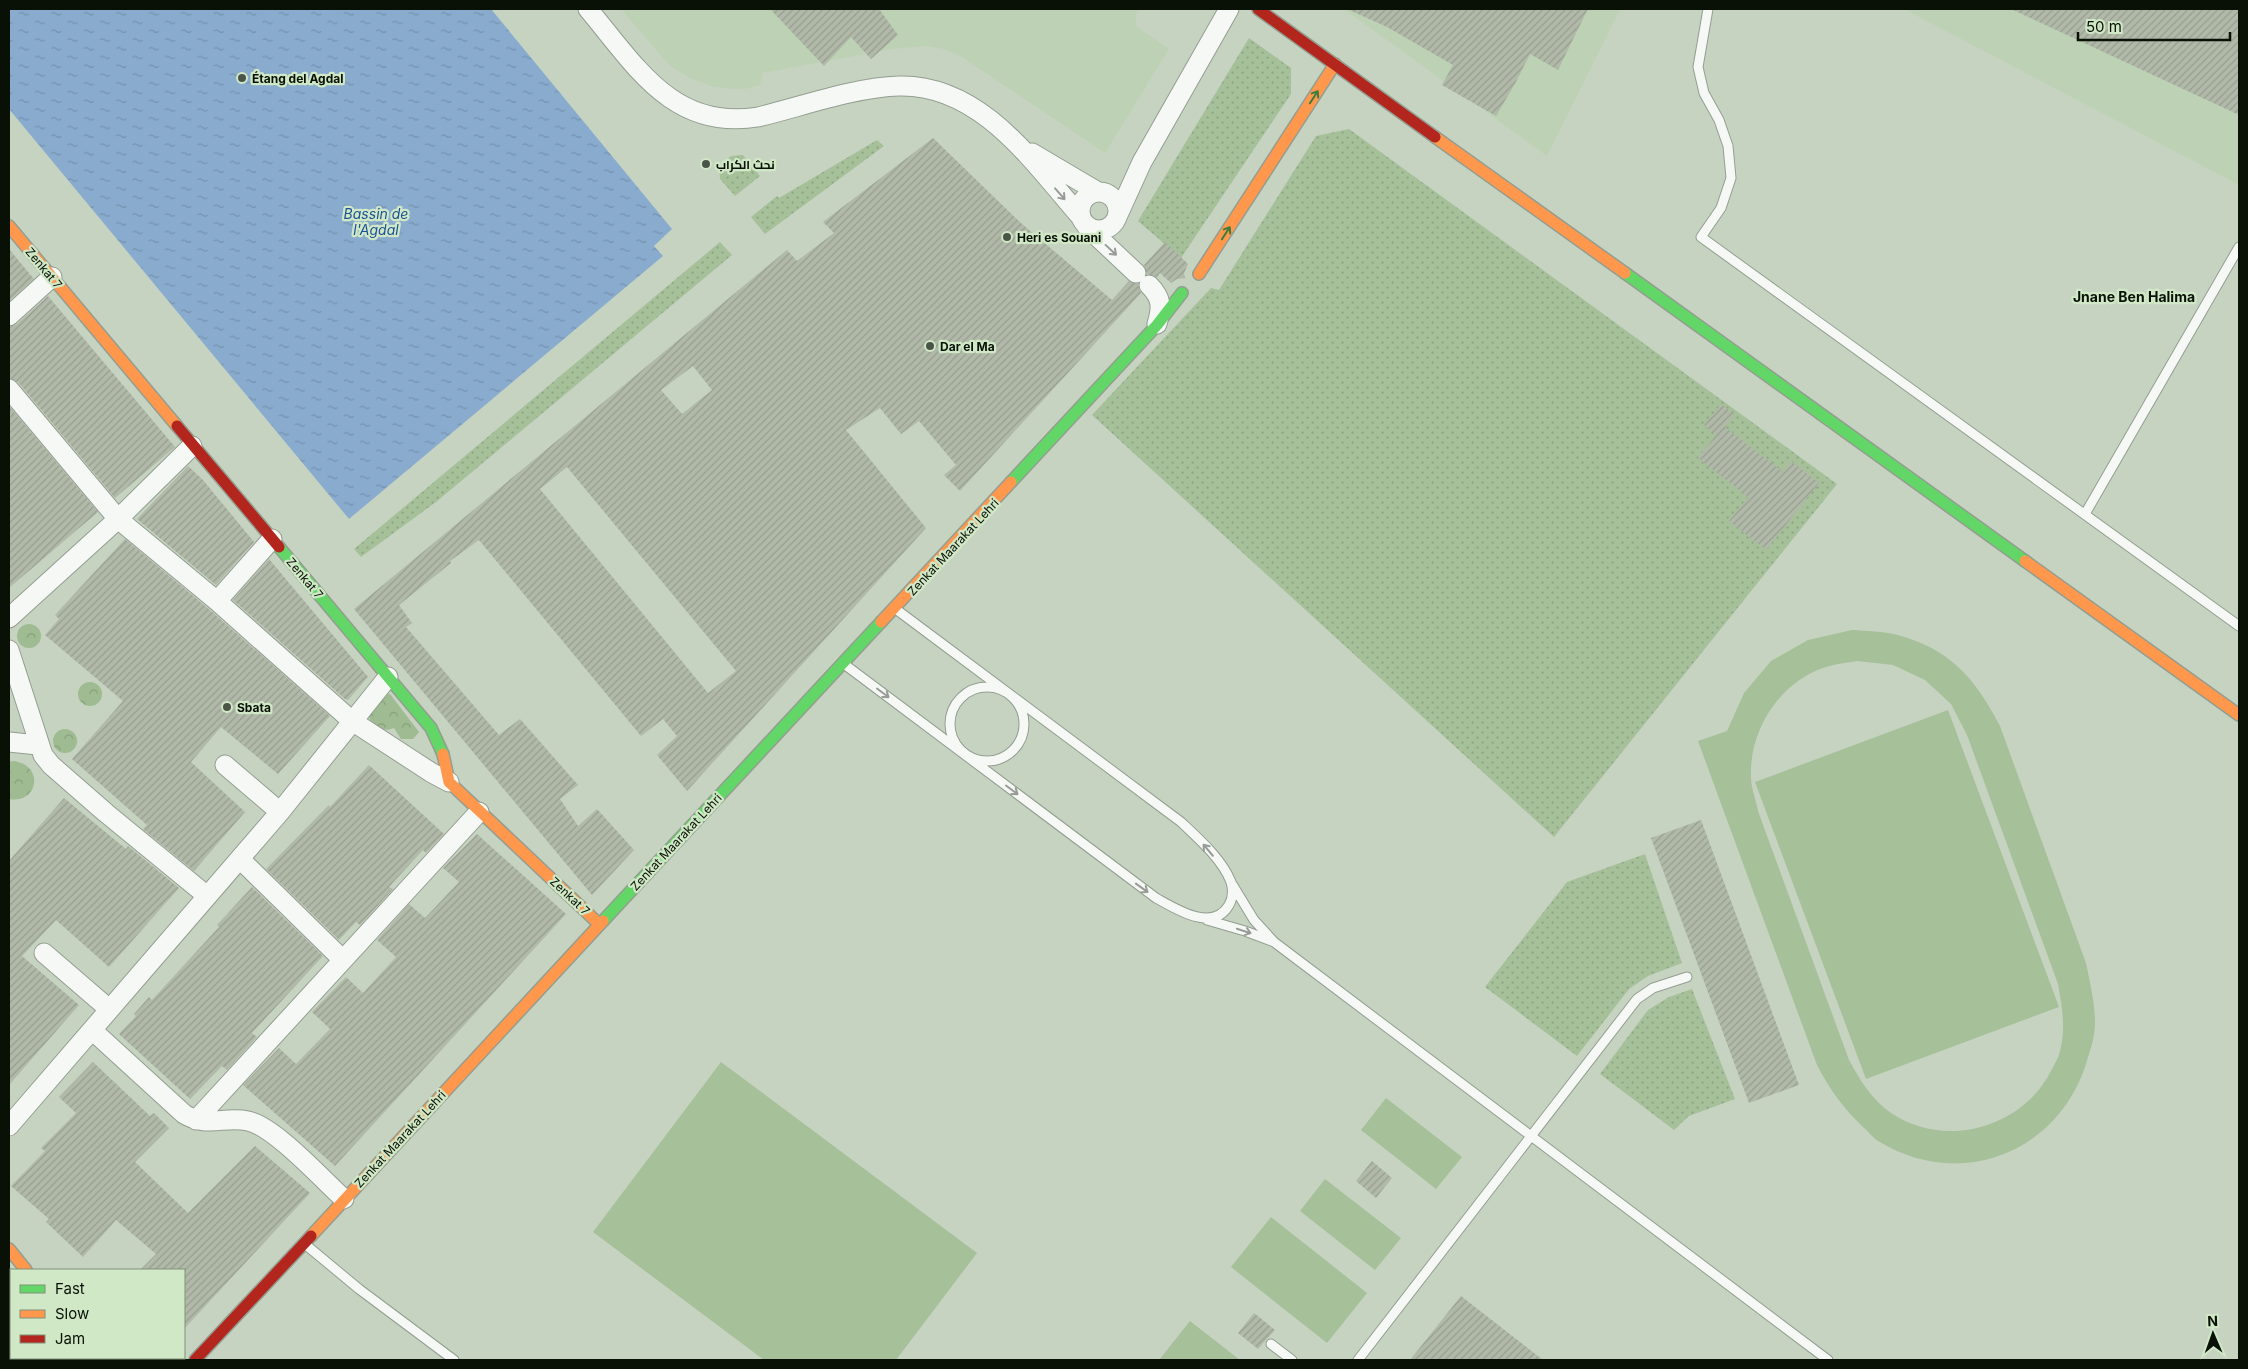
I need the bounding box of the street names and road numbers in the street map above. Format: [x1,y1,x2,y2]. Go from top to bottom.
street label: Zenkat 7 [22,244,66,292]
street label: Zenkat Maarakat Lehri [904,495,1002,599]
street label: Zenkat 7 [283,554,327,602]
street label: Zenkat Maarakat Lehri [627,790,725,894]
street label: Zenkat 7 [547,874,593,918]
street label: Zenkat Maarakat Lehri [351,1087,449,1191]

